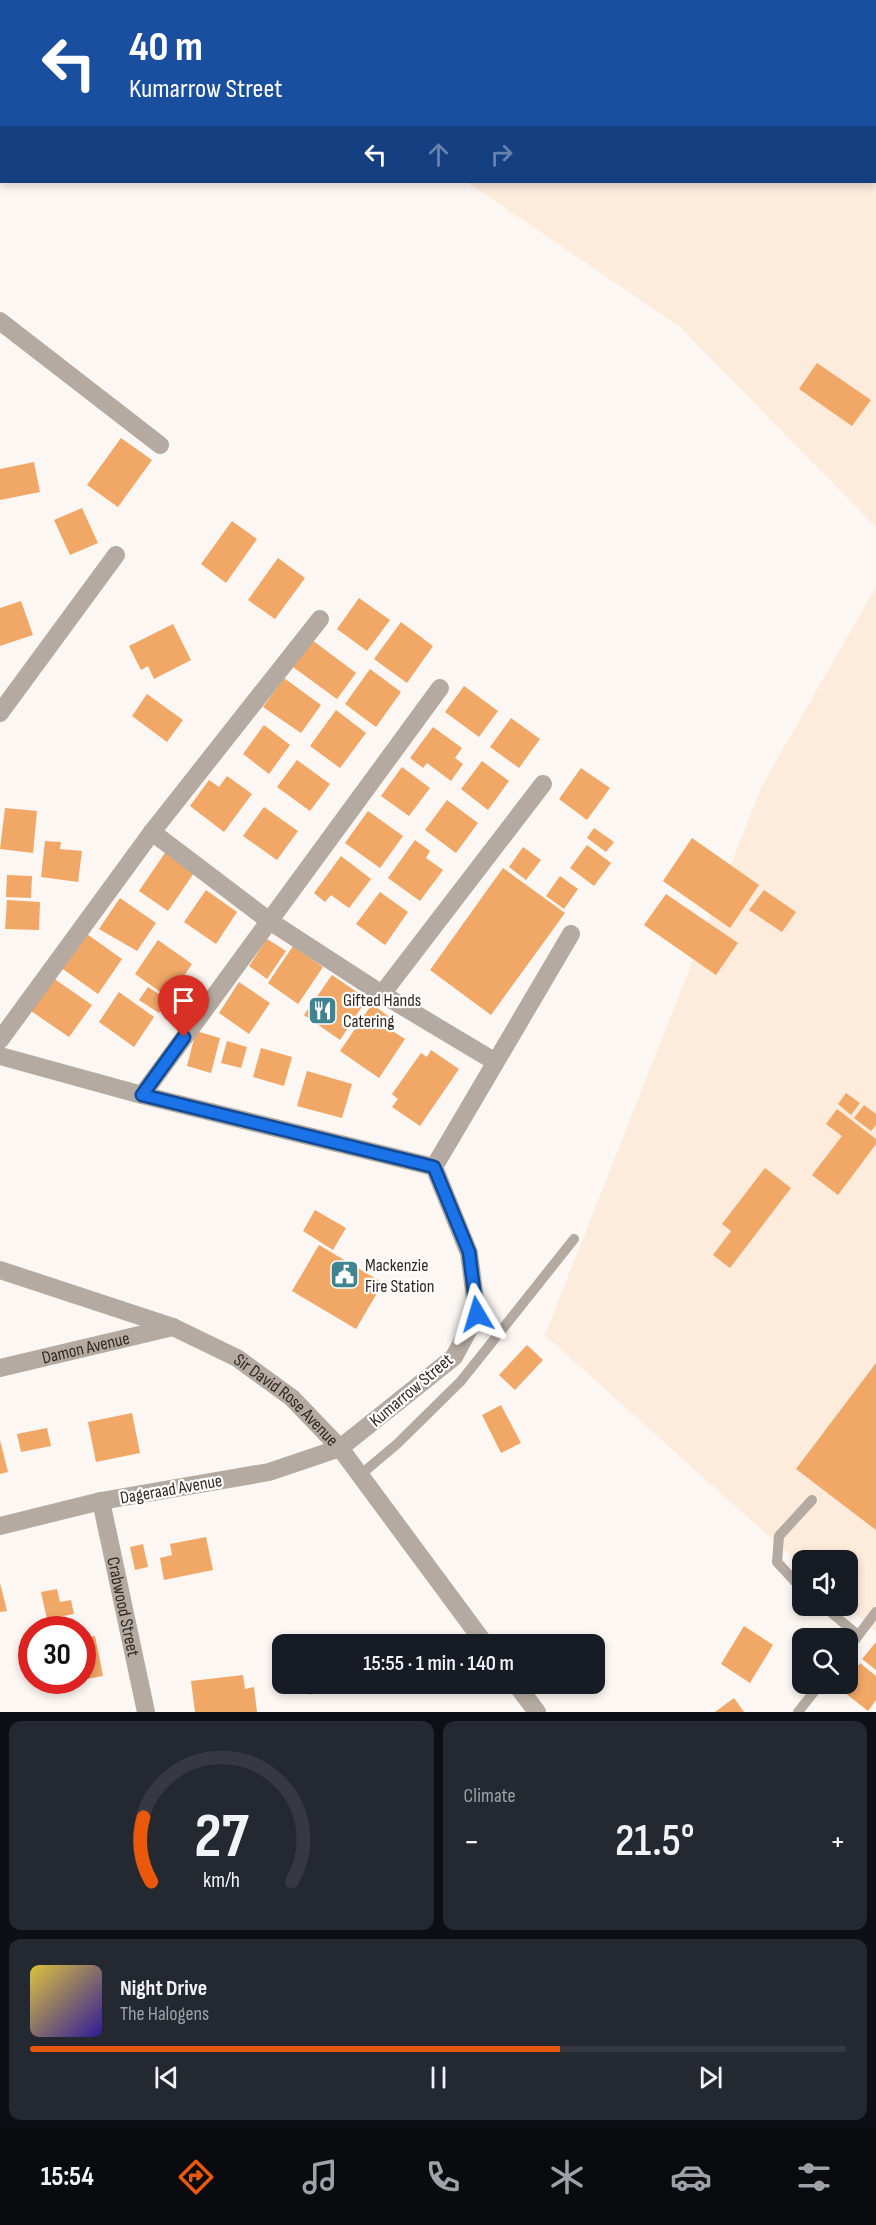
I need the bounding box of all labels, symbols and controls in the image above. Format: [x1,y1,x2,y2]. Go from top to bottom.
text: 40 m [129,22,203,73]
icon: left [30,24,108,102]
text: Kumarrow Street [129,73,282,105]
icon: left [359,138,392,171]
icon: ahead [422,138,455,171]
icon: right [485,138,518,171]
pin [158,975,209,1037]
icon: arrive [167,984,200,1017]
place label: Gifted Hands Catering [343,990,421,1032]
restaurant icon: Gifted Hands Catering [306,994,338,1026]
place label: Mackenzie Fire Station [365,1255,434,1297]
public building icon: Mackenzie Fire Station [328,1259,360,1291]
position arrow [445,1282,509,1346]
street label: Damon Avenue [40,1328,132,1369]
street label: Sir David Rose Avenue [230,1349,343,1451]
street label: Kumarrow Street [365,1349,458,1431]
street label: Dageraad Avenue [118,1470,224,1509]
map controls [792,1550,858,1694]
button: sound [792,1550,858,1616]
street label: Crabwood Street [102,1555,144,1659]
speed limit sign: 30 [18,1616,96,1694]
button: search [792,1628,858,1694]
text: 15:55 · 1 min · 140 m [363,1650,514,1677]
text: Climate [464,1784,516,1808]
text: 27 [194,1800,249,1875]
text: 21.5° [615,1814,695,1869]
text: − [464,1822,480,1862]
text: + [830,1822,846,1862]
text: km/h [203,1869,240,1894]
text: Night Drive [120,1975,207,2002]
text: The Halogens [120,2002,209,2026]
icon: previous [150,2061,183,2094]
icon: pause [422,2061,455,2094]
icon: next [694,2061,727,2094]
icon: directions [175,2156,217,2198]
icon: music [299,2156,341,2198]
icon: phone [422,2156,464,2198]
icon: climate [546,2156,588,2198]
icon: car [670,2156,712,2198]
icon: filters [793,2156,835,2198]
text: 15:54 [41,2161,94,2193]

